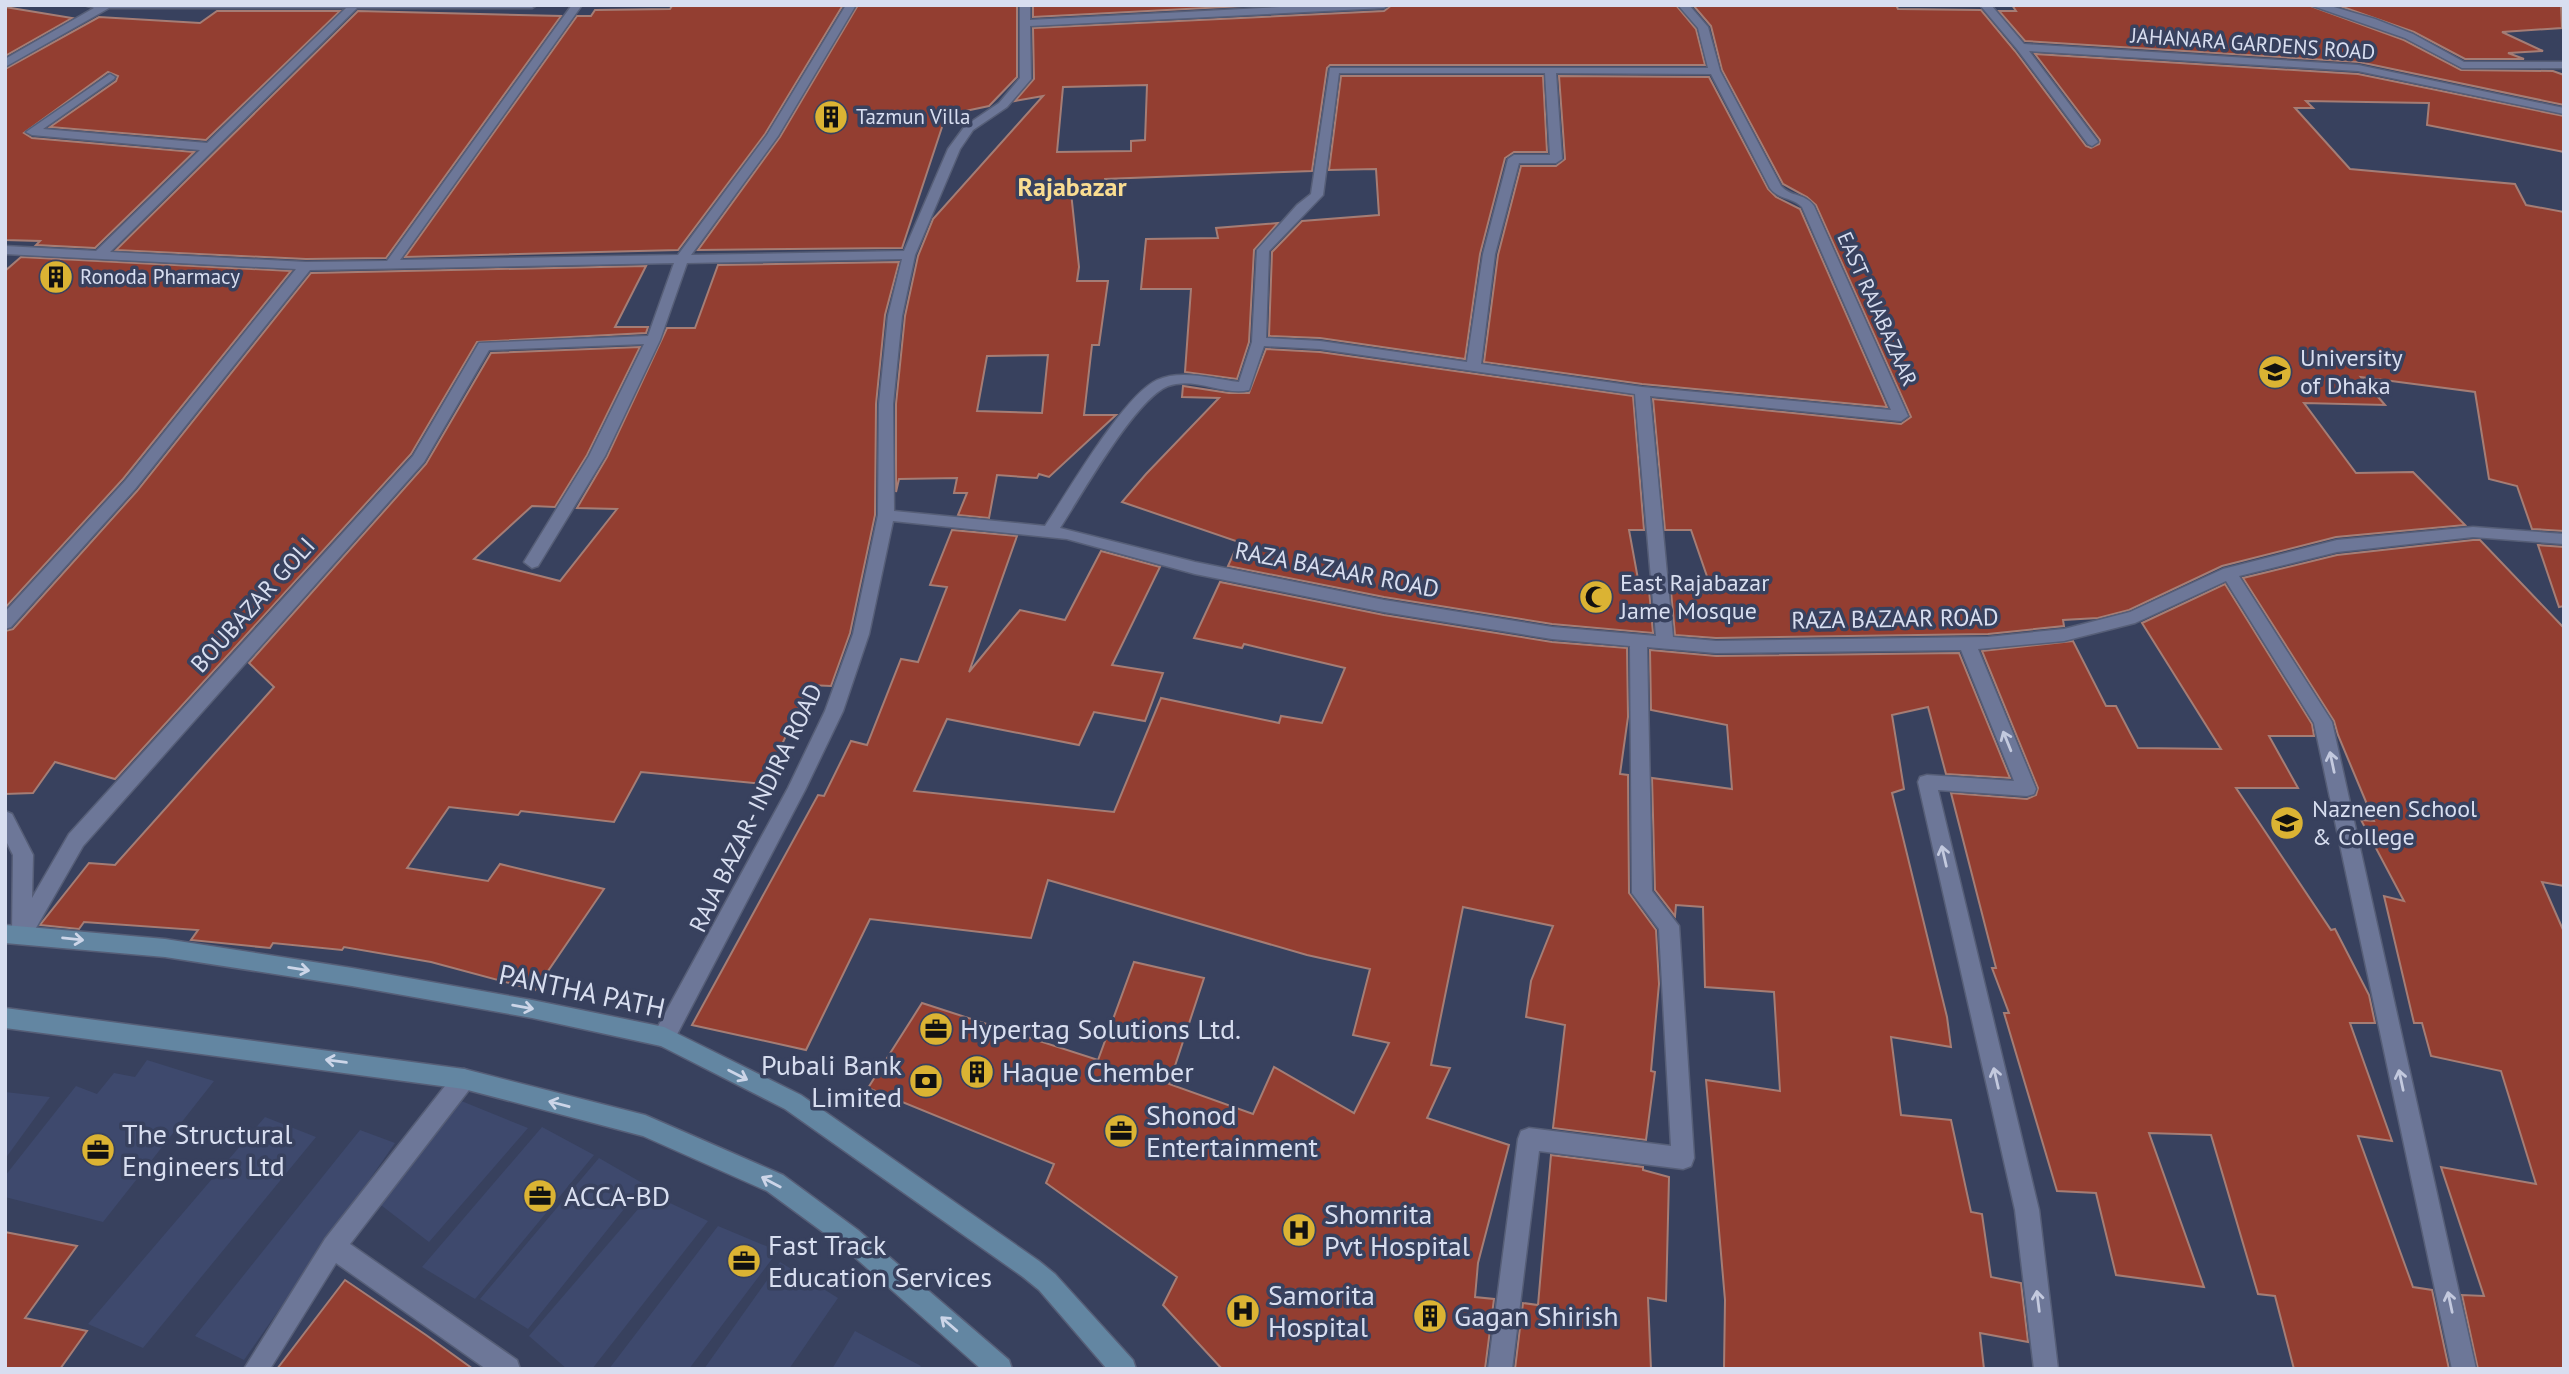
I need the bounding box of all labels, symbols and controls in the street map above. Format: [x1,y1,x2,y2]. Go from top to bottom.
street label: JAHANARA GARDENS ROAD [2129,21,2376,66]
building icon: Tazmun Villa [812,98,850,136]
place label: Tazmun Villa [856,103,970,130]
district label: Rajabazar [1017,170,1127,203]
street label: EAST RAJABAZAAR [1831,227,1924,390]
building icon: Ronoda Pharmacy [37,258,75,296]
place label: Ronoda Pharmacy [80,263,240,290]
place label: University of Dhaka [2300,342,2403,401]
school or university icon: University of Dhaka [2256,353,2294,391]
street label: BOUBAZAR GOLI [184,531,322,679]
street label: RAZA BAZAAR ROAD [1232,535,1442,605]
place label: East Rajabazar Jame Mosque [1619,567,1769,626]
mosque icon: East Rajabazar Jame Mosque [1577,578,1615,616]
street label: RAZA BAZAAR ROAD [1791,601,1999,636]
street label: RAJA BAZAR- INDIRA ROAD [682,678,829,937]
one-way arrow [2000,731,2013,752]
one-way arrow [2324,751,2338,774]
place label: Nazneen School & College [2312,793,2477,852]
school or university icon: Nazneen School & College [2268,804,2306,842]
one-way arrow [1937,845,1950,868]
one-way arrow [61,933,84,946]
street label: PANTHA PATH [496,955,669,1026]
one-way arrow [287,963,310,976]
one-way arrow [511,1001,534,1014]
office icon: Hypertag Solutions Ltd. [917,1010,955,1048]
place label: Hypertag Solutions Ltd. [960,1010,1241,1047]
place label: Pubali Bank Limited [761,1046,903,1115]
building icon: Haque Chember [958,1053,996,1091]
place label: Haque Chember [1002,1053,1194,1090]
one-way arrow [325,1055,348,1068]
bank icon: Pubali Bank Limited [907,1062,945,1100]
one-way arrow [1989,1067,2002,1090]
one-way arrow [727,1068,748,1082]
one-way arrow [2393,1069,2407,1092]
place label: Shonod Entertainment [1146,1096,1319,1165]
one-way arrow [548,1097,571,1110]
office icon: Shonod Entertainment [1102,1112,1140,1150]
place label: The Structural Engineers Ltd [122,1115,292,1184]
office icon: The Structural Engineers Ltd [79,1131,117,1169]
one-way arrow [762,1175,782,1189]
office icon: ACCA-BD [521,1177,559,1215]
place label: ACCA-BD [564,1177,670,1214]
place label: Shomrita Pvt Hospital [1324,1195,1470,1264]
hospital icon: Shomrita Pvt Hospital [1280,1211,1318,1249]
place label: Fast Track Education Services [768,1226,992,1295]
office icon: Fast Track Education Services [725,1242,763,1280]
place label: Samorita Hospital [1268,1276,1375,1345]
one-way arrow [2031,1290,2044,1313]
one-way arrow [2442,1291,2456,1314]
hospital icon: Samorita Hospital [1224,1292,1262,1330]
building icon: Gagan Shirish [1411,1297,1449,1335]
place label: Gagan Shirish [1454,1297,1619,1334]
one-way arrow [940,1316,958,1332]

